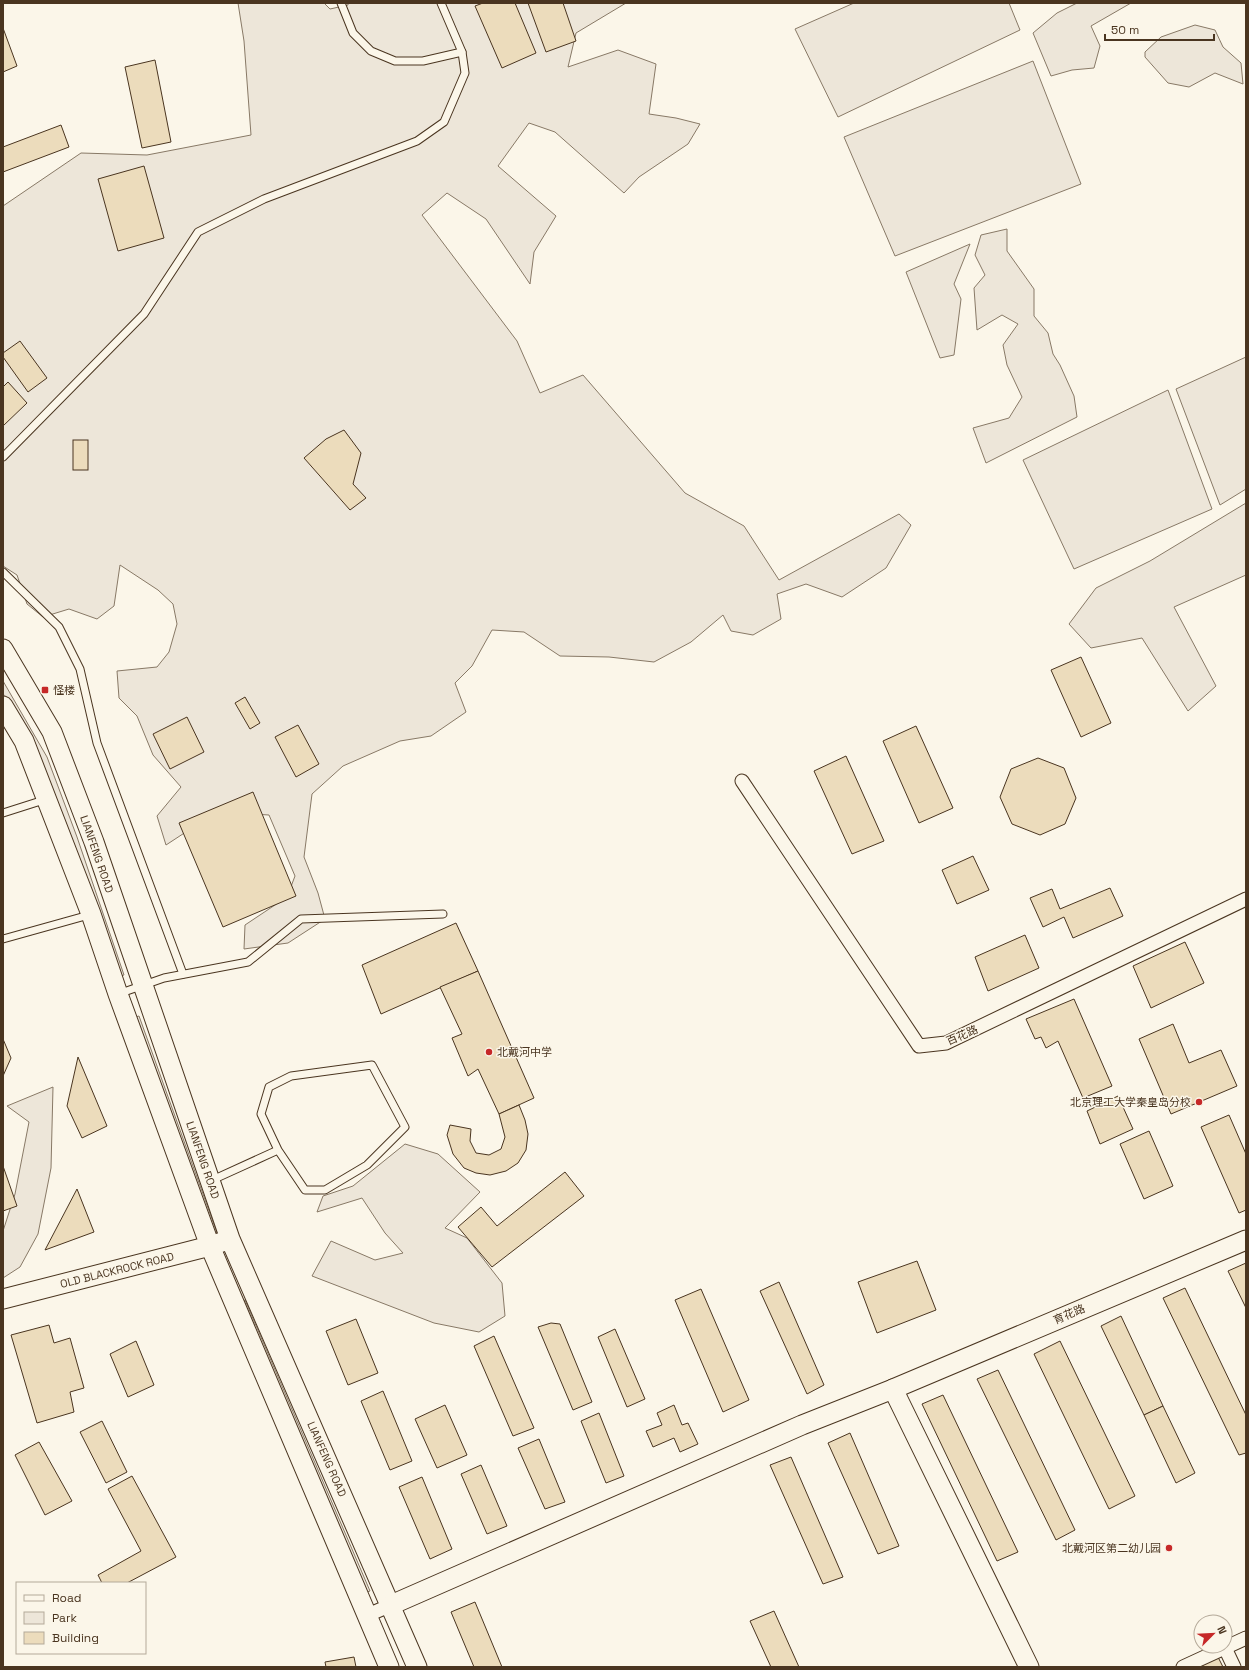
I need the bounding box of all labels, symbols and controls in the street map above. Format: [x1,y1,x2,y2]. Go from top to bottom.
scale bar [1105,16,1214,42]
text: 50 m [1111,22,1139,38]
place label: 怪楼 [53,683,75,697]
marker: 怪楼 [40,685,50,695]
street label: LIANFENG ROAD [77,813,117,895]
street label: 百花路 [944,1022,980,1048]
place label: 北戴河中学 [497,1045,552,1059]
marker: 北戴河中学 [484,1047,494,1057]
place label: 北京理工大学秦皇岛分校 [1070,1095,1191,1109]
marker: 北京理工大学秦皇岛分校 [1194,1097,1204,1107]
street label: LIANFENG ROAD [183,1119,223,1201]
street label: OLD BLACKROCK ROAD [59,1249,175,1291]
street label: 育花路 [1051,1301,1087,1327]
street label: LIANFENG ROAD [304,1419,350,1499]
place label: 北戴河区第二幼儿园 [1062,1541,1161,1555]
marker: 北戴河区第二幼儿园 [1164,1543,1174,1553]
legend [16,1582,146,1654]
text: Road [52,1590,81,1606]
text: Park [52,1610,77,1626]
north arrow [1193,1614,1233,1654]
text: N [1214,1624,1230,1636]
text: Building [52,1630,99,1646]

